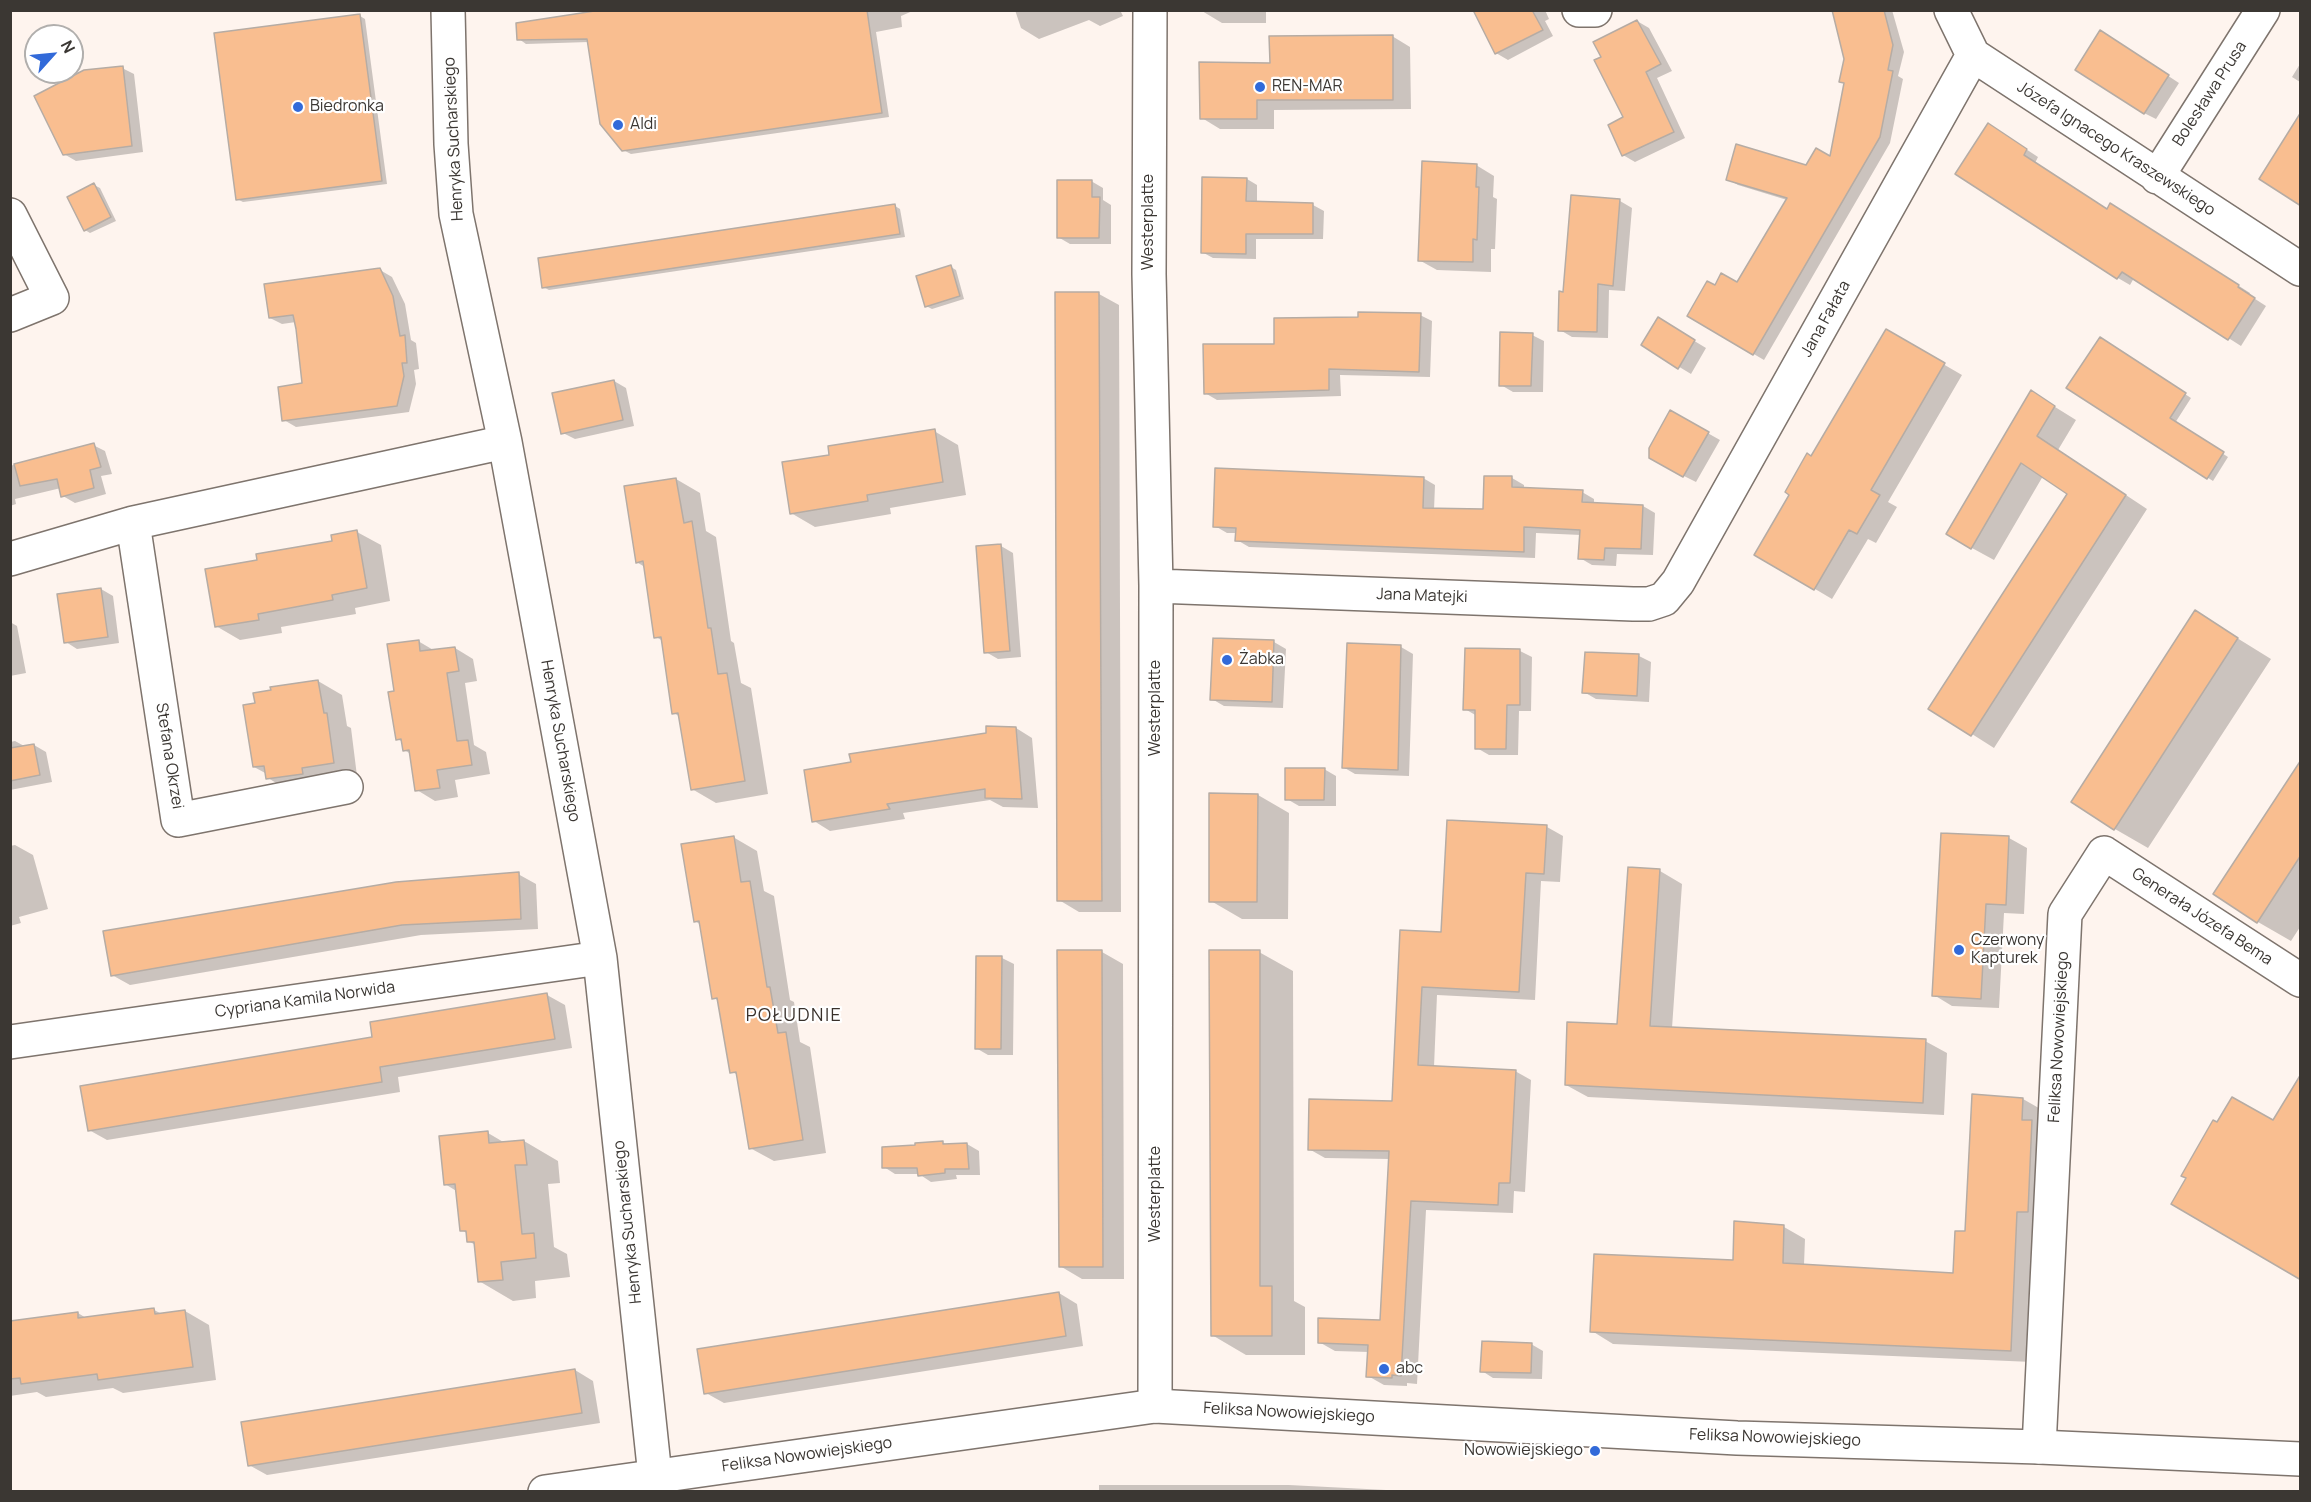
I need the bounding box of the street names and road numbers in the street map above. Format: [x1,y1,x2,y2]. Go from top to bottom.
street label: Bolesława Prusa [2169,38,2251,150]
street label: Henryka Sucharskiego [440,57,468,221]
street label: Józefa Ignacego Kraszewskiego [2013,78,2219,220]
street label: Westerplatte [1139,174,1159,270]
street label: Jana Fałata [1797,277,1855,361]
street label: Jana Matejki [1376,585,1468,607]
street label: Henryka Sucharskiego [536,659,584,823]
street label: Westerplatte [1146,660,1166,756]
street label: Stefana Okrzei [151,701,187,811]
street label: Generała Józefa Bema [2128,864,2276,970]
street label: Feliksa Nowowiejskiego [2045,951,2073,1123]
street label: Cypriana Kamila Norwida [214,978,396,1022]
street label: Henryka Sucharskiego [610,1139,646,1305]
street label: Westerplatte [1146,1146,1166,1242]
street label: Feliksa Nowowiejskiego [1203,1399,1375,1427]
street label: Feliksa Nowowiejskiego [1689,1425,1861,1451]
street label: Feliksa Nowowiejskiego [721,1434,893,1476]

